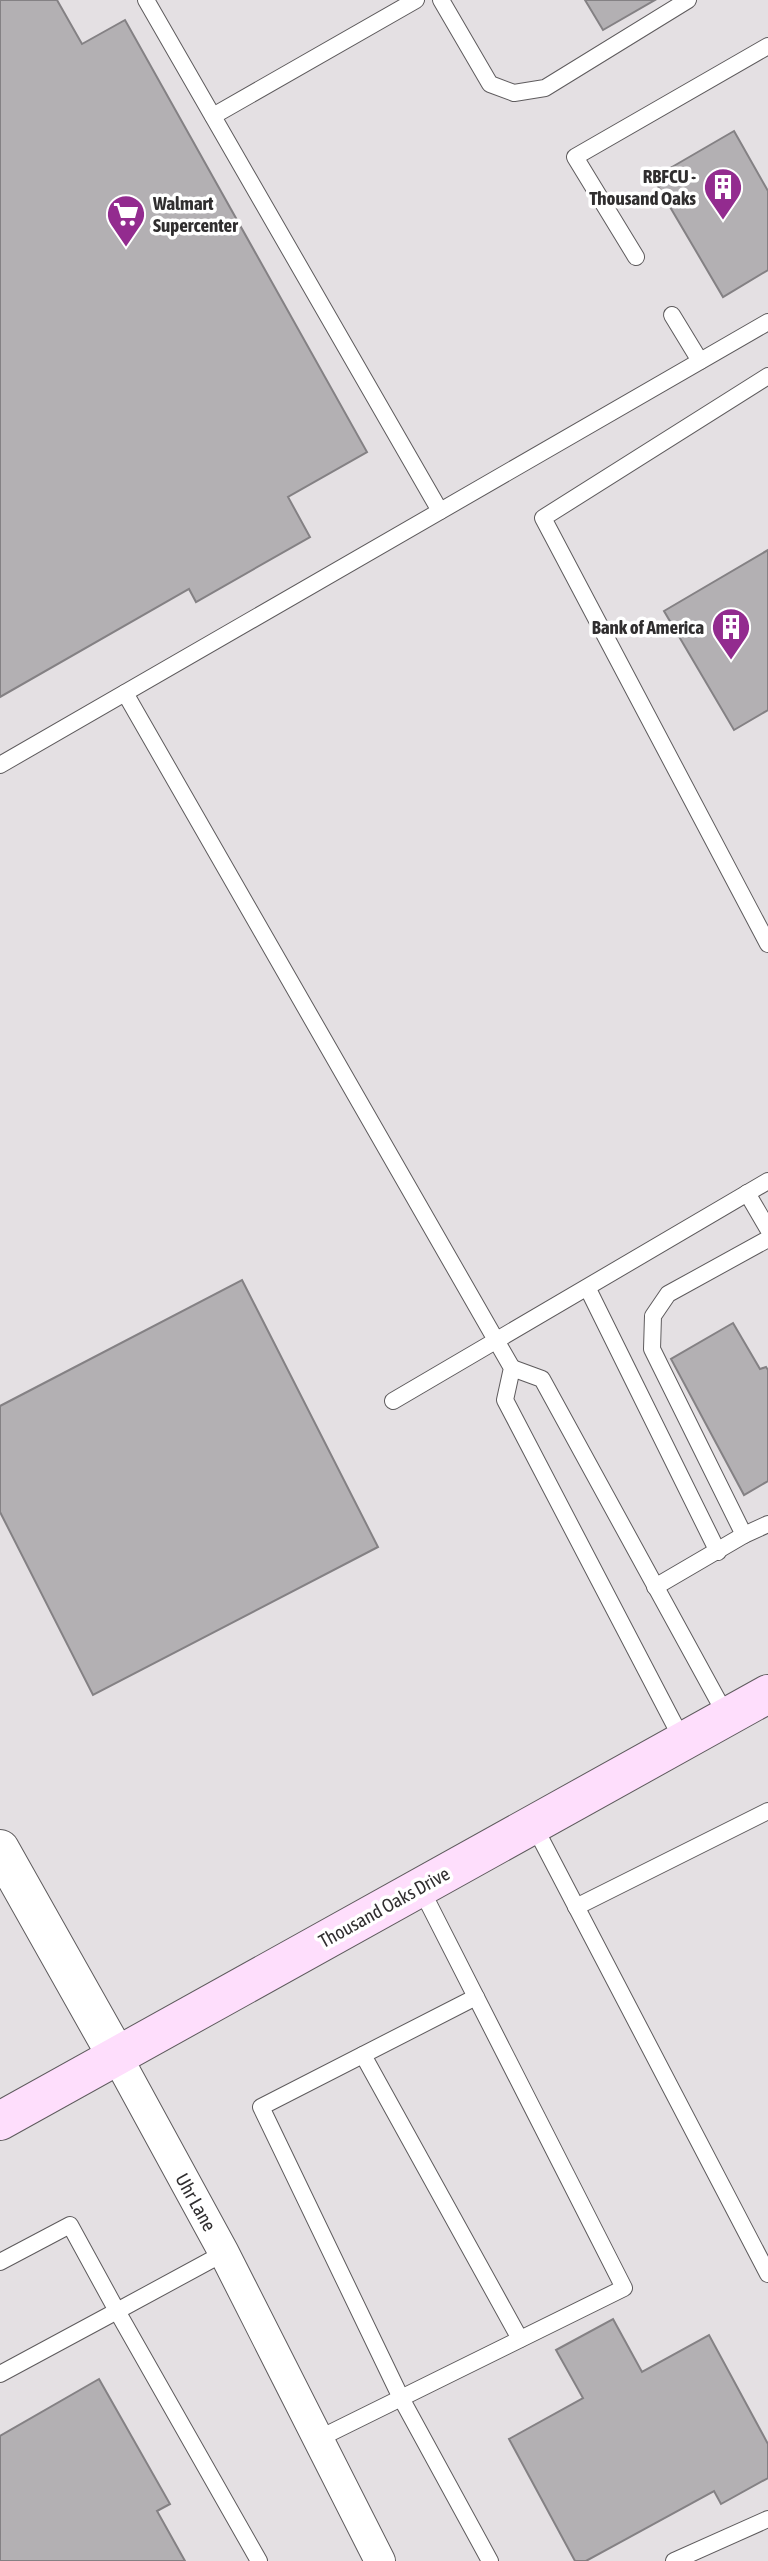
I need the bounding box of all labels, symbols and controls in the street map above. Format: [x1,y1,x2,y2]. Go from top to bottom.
place label: RBFCU - Thousand Oaks [589,165,696,209]
building icon: RBFCU - Thousand Oaks [702,166,744,221]
place label: Walmart Supercenter [152,192,238,236]
supermarket icon: Walmart Supercenter [105,193,147,248]
building icon: Bank of America [710,606,752,661]
place label: Bank of America [592,616,704,638]
street label: Thousand Oaks Drive [315,1862,453,1952]
street label: Uhr Lane [171,2169,221,2235]

